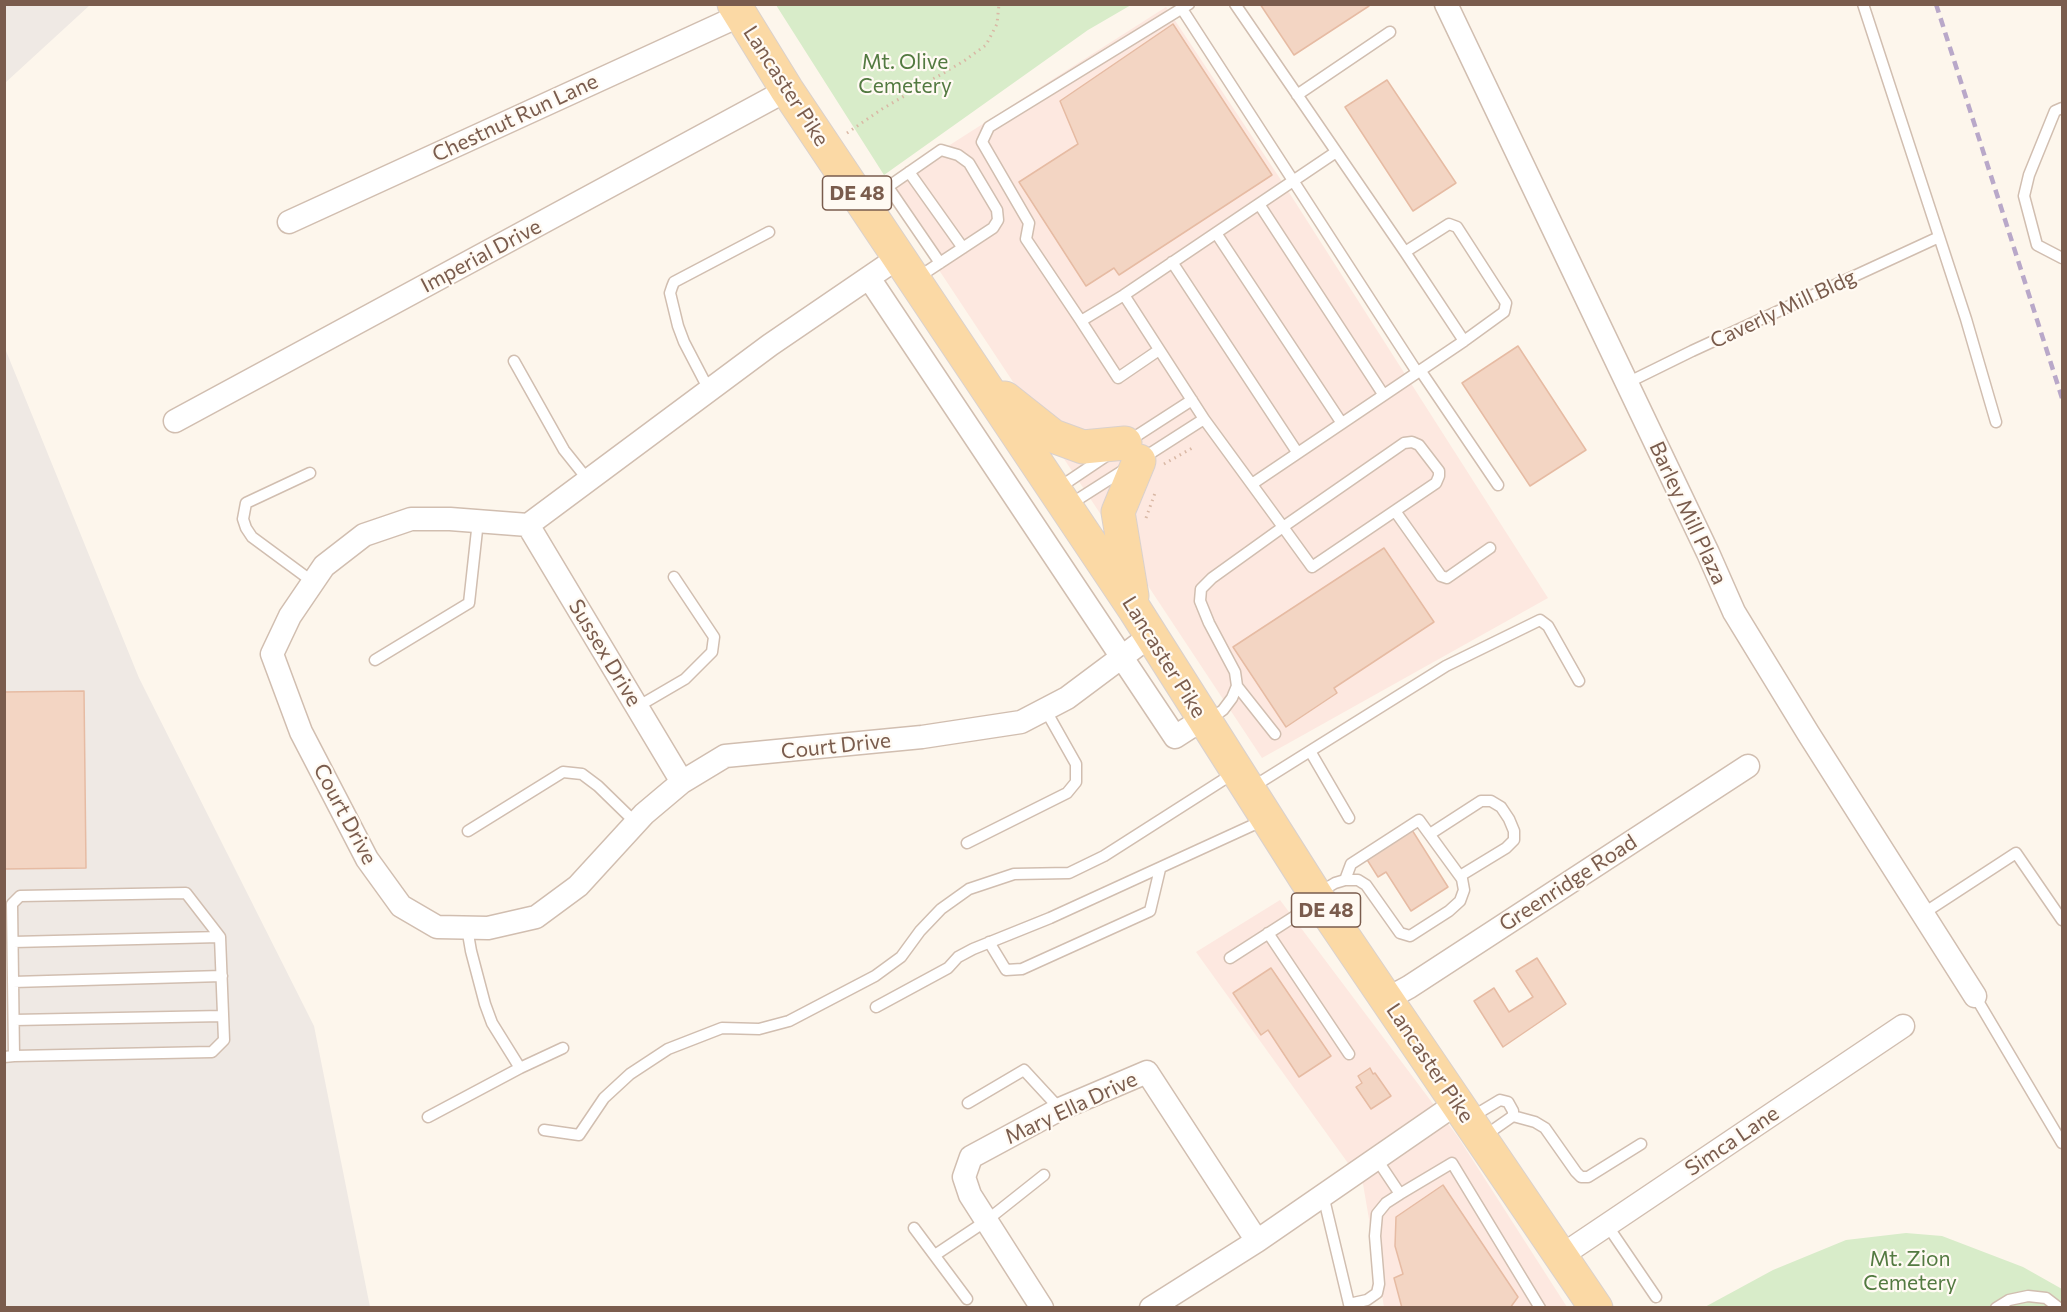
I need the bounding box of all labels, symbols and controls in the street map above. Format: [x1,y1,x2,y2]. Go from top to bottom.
street label: Lancaster Pike [738,21,834,151]
park label: Mt. Olive Cemetery [858,49,952,99]
street label: Chestnut Run Lane [428,69,602,167]
road number: DE 48 [822,176,892,210]
street label: Imperial Drive [417,214,545,298]
street label: Caverly Mill Bldg [1706,264,1860,354]
street label: Barley Mill Plaza [1644,437,1732,589]
street label: Lancaster Pike [1117,592,1211,722]
street label: Sussex Drive [563,595,647,711]
street label: Court Drive [780,728,892,764]
street label: Court Drive [308,759,382,869]
street label: Greenridge Road [1495,829,1641,937]
road number: DE 48 [1292,893,1360,927]
street label: Lancaster Pike [1381,999,1479,1127]
street label: Mary Ella Drive [1001,1066,1141,1150]
street label: Simca Lane [1680,1100,1784,1182]
park label: Mt. Zion Cemetery [1863,1246,1957,1296]

